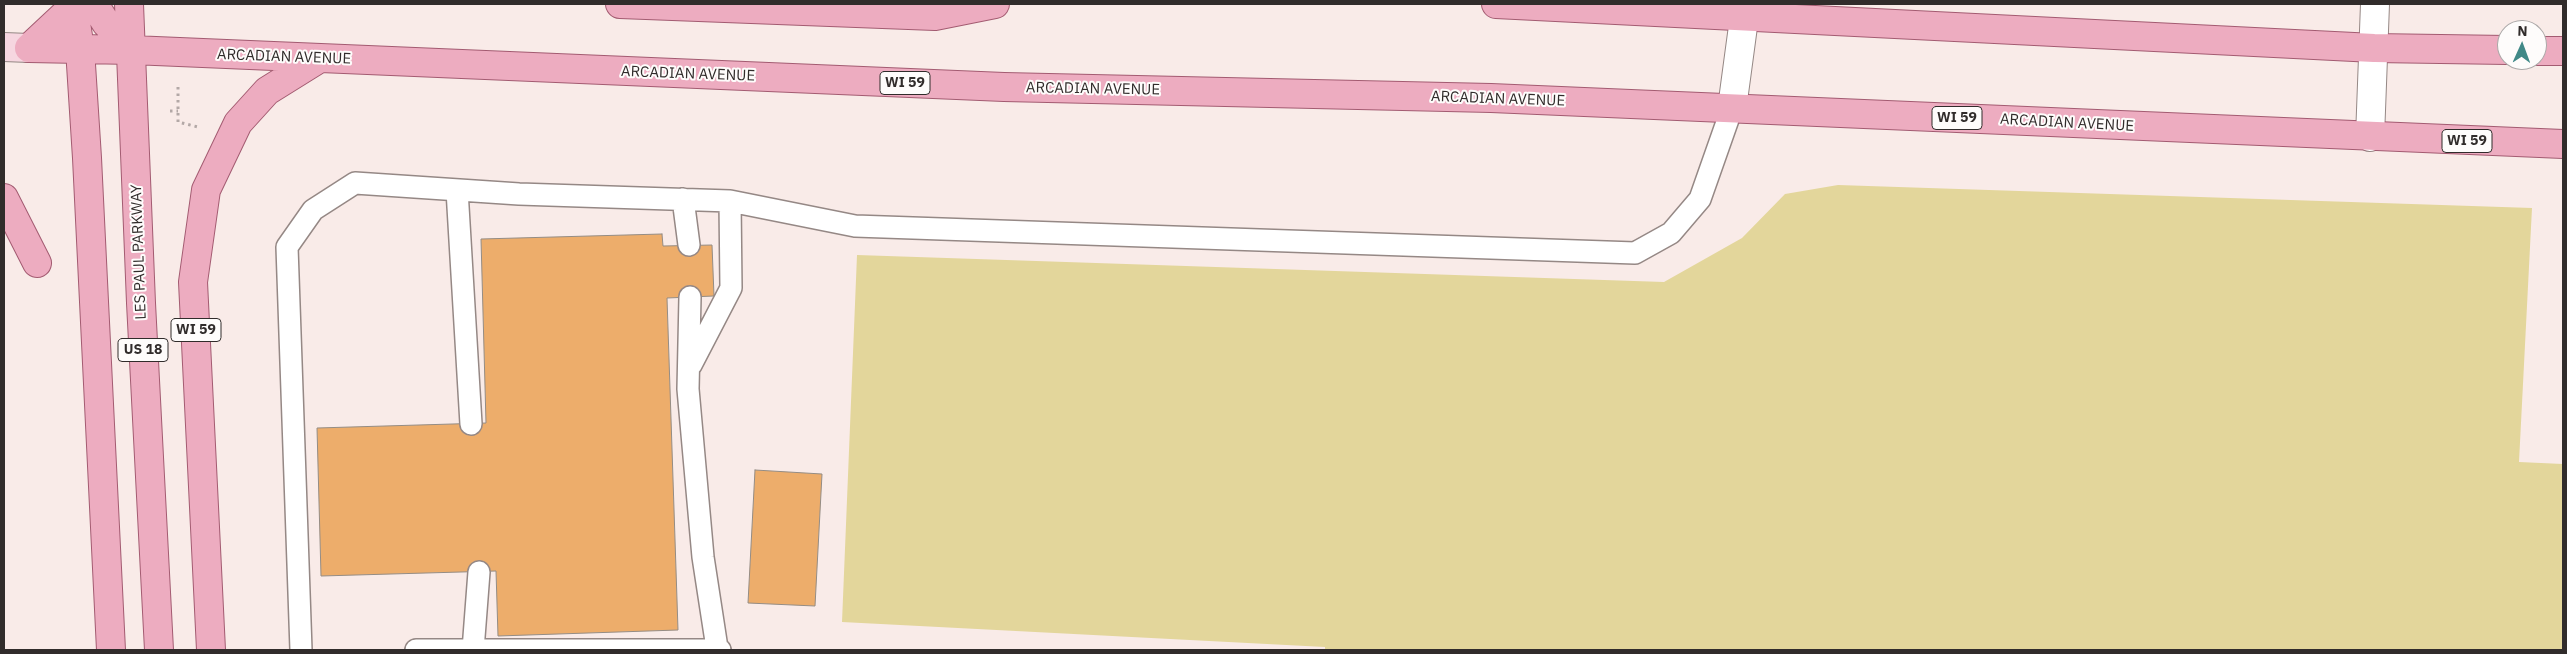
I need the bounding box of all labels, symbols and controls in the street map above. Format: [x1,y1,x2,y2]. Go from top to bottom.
north arrow [2497,20,2547,70]
text: N [2517,22,2528,40]
street label: ARCADIAN AVENUE [217,46,351,68]
street label: ARCADIAN AVENUE [621,63,755,85]
road number: WI 59 [880,72,930,95]
street label: ARCADIAN AVENUE [1026,79,1160,99]
street label: ARCADIAN AVENUE [1431,88,1565,110]
road number: WI 59 [1932,106,1982,130]
street label: ARCADIAN AVENUE [2000,111,2134,135]
road number: WI 59 [2442,130,2492,152]
street label: LES PAUL PARKWAY [128,184,150,320]
road number: WI 59 [171,318,221,342]
road number: US 18 [118,338,168,362]

